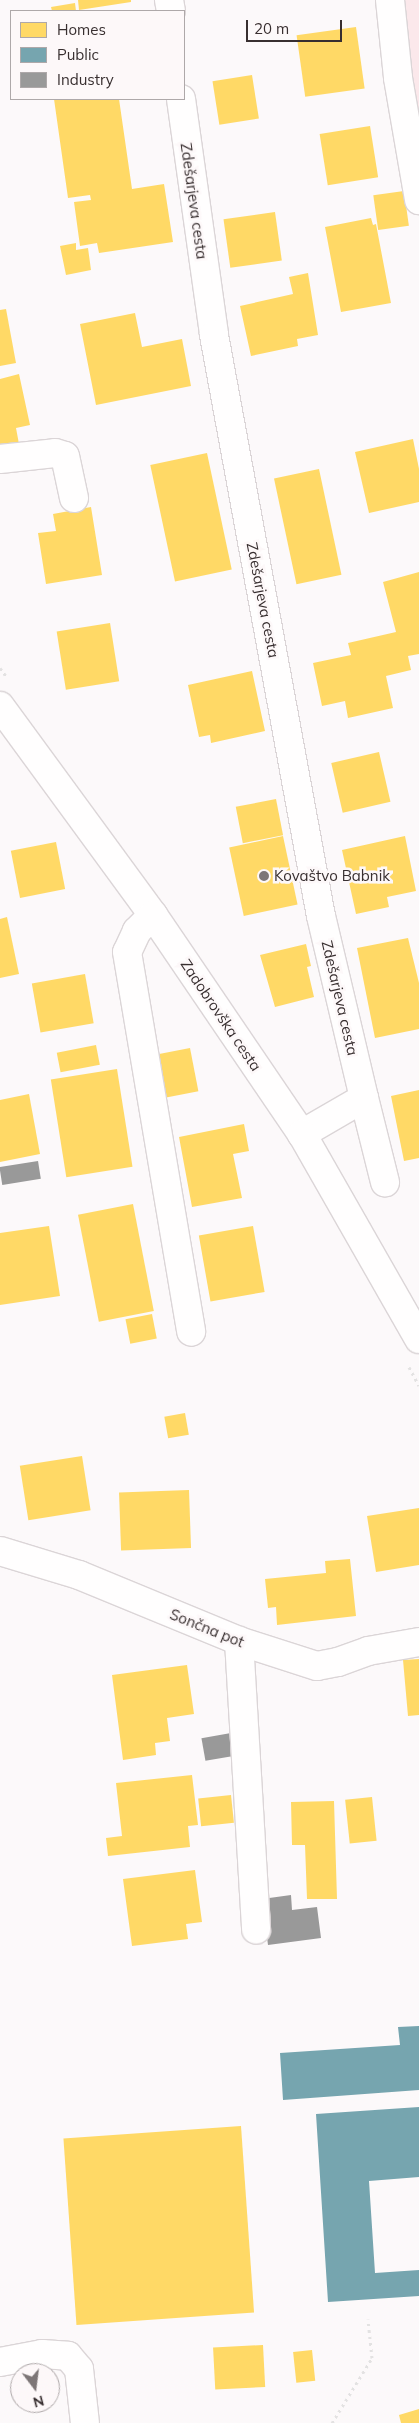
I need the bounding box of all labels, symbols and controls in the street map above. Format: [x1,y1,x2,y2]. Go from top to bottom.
legend [10,10,185,100]
scale bar [249,10,345,42]
text: 20 m [254,19,289,38]
text: Homes [57,20,106,39]
text: Public [57,45,99,64]
text: Industry [57,70,114,89]
street label: Zdešarjeva cesta [177,142,211,260]
street label: Zdešarjeva cesta [243,541,283,659]
place label: Kovaštvo Babnik [274,867,390,885]
marker: Kovaštvo Babnik [258,870,270,882]
street label: Zdešarjeva cesta [318,939,362,1057]
street label: Zadobrovška cesta [177,956,265,1074]
street label: Sončna pot [167,1605,247,1651]
north arrow [10,2363,60,2413]
text: N [31,2391,46,2412]

